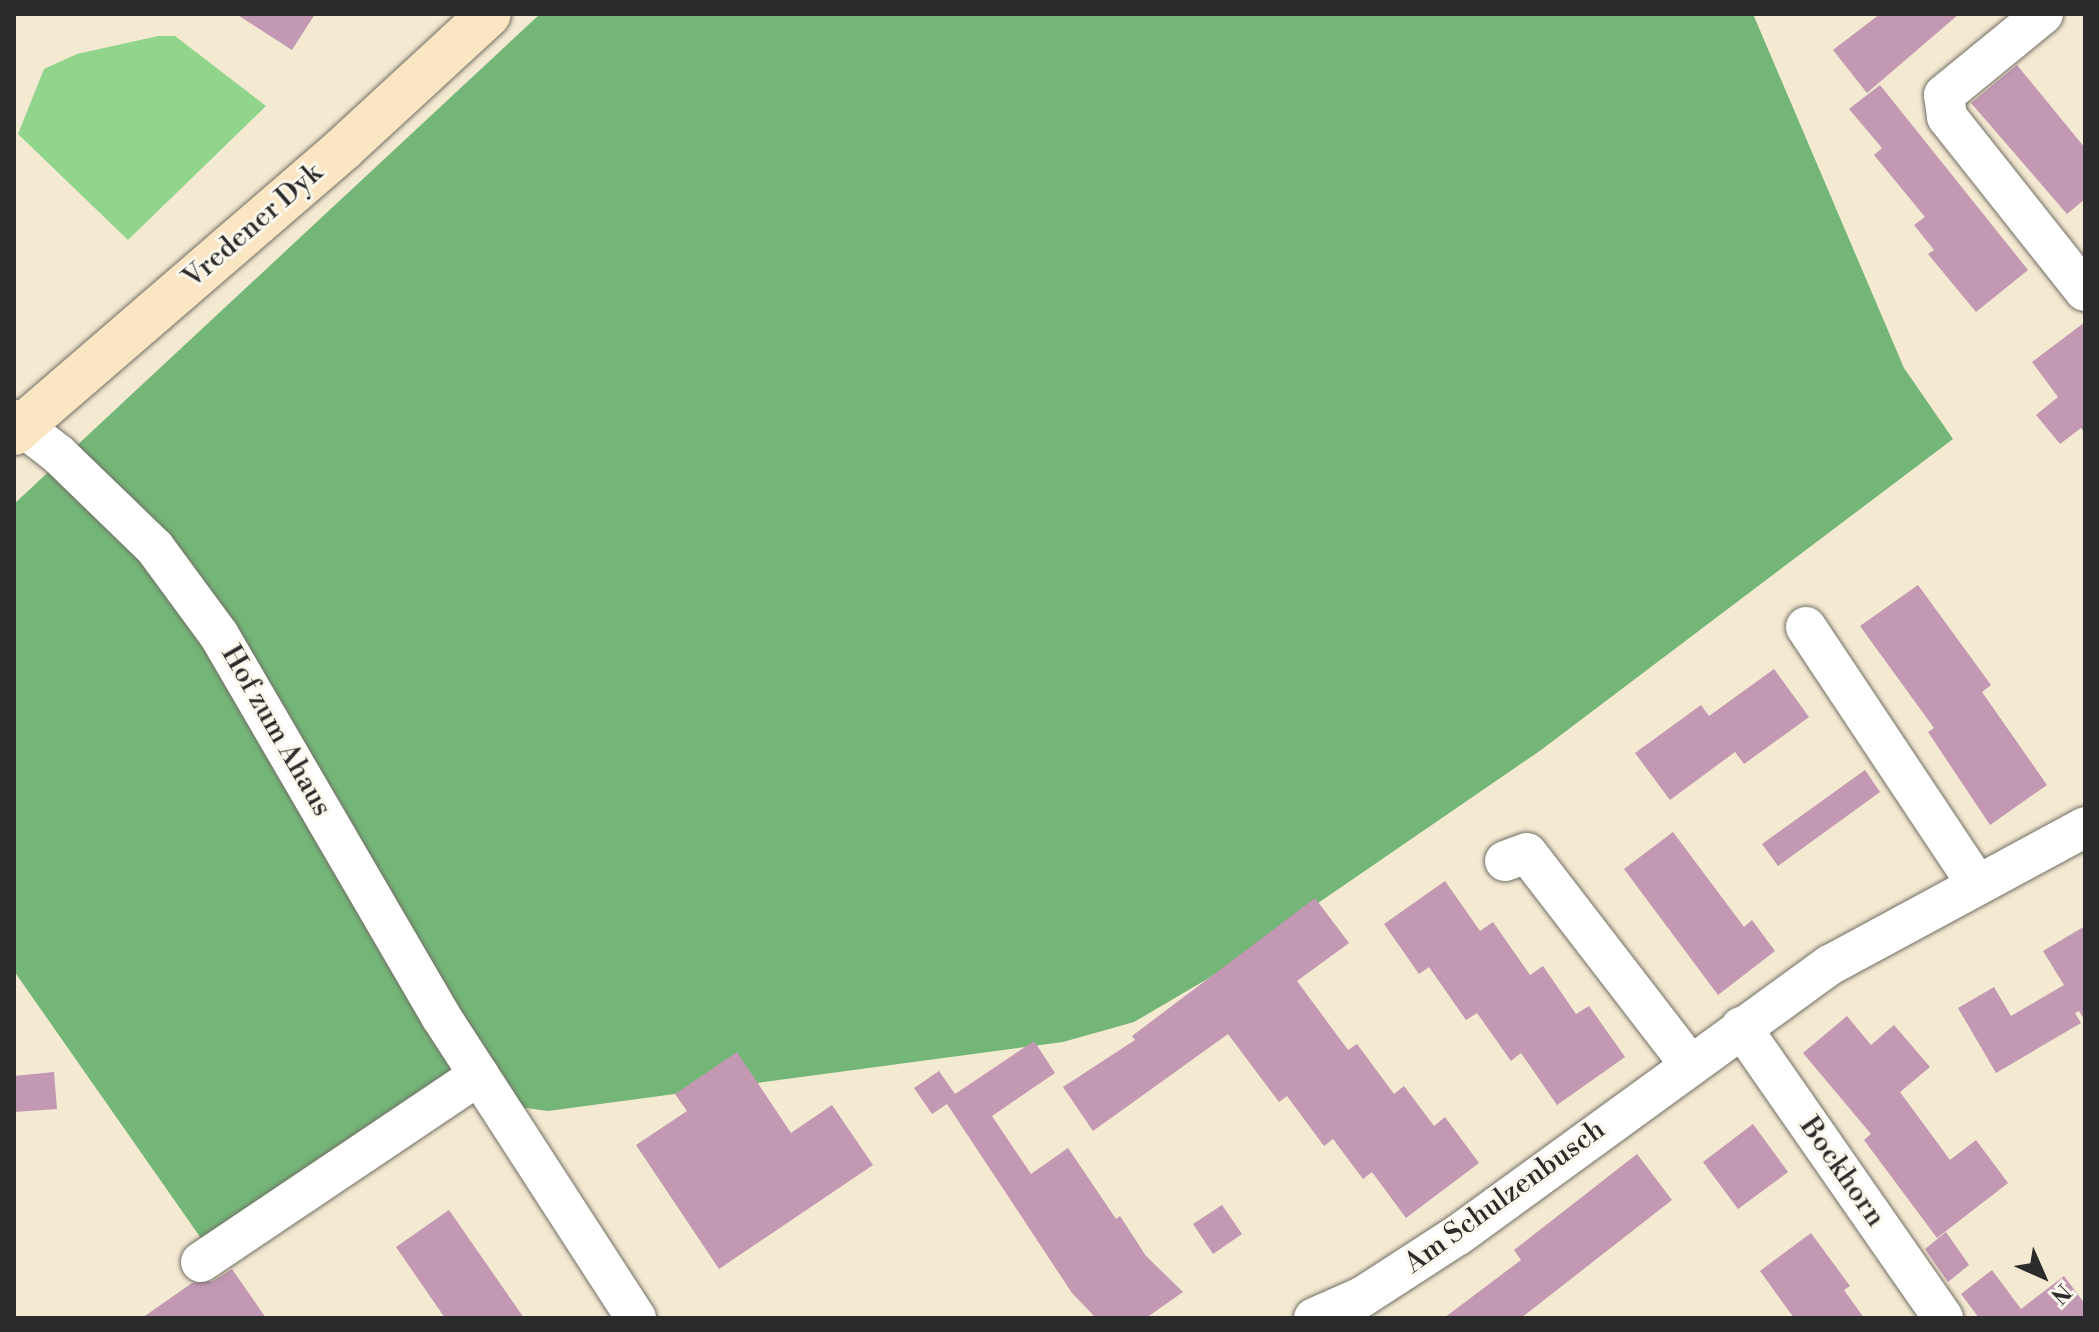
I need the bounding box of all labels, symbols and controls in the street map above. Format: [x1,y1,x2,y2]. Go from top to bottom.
street label: Vredener Dyk [177,157,329,295]
street label: Hof zum Ahaus [214,640,338,822]
street label: Bockhorn [1792,1111,1892,1233]
street label: Am Schulzenbusch [1398,1113,1612,1281]
north arrow [2003,1236,2083,1316]
text: N [2045,1278,2076,1309]

